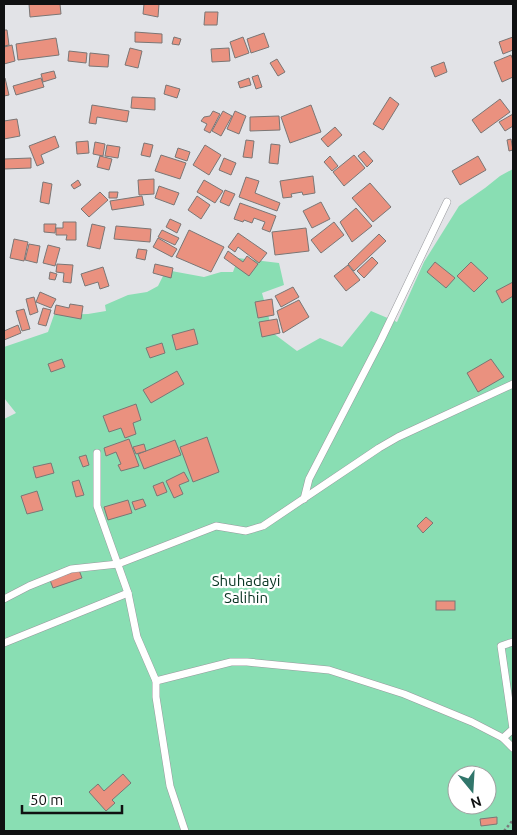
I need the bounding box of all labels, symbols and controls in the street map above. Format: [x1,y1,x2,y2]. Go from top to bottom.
park label: Shuhadayi Salihin [212,572,280,606]
north arrow [447,765,497,815]
scale bar [22,782,122,814]
text: 50 m [30,791,63,808]
text: N [469,793,483,812]

